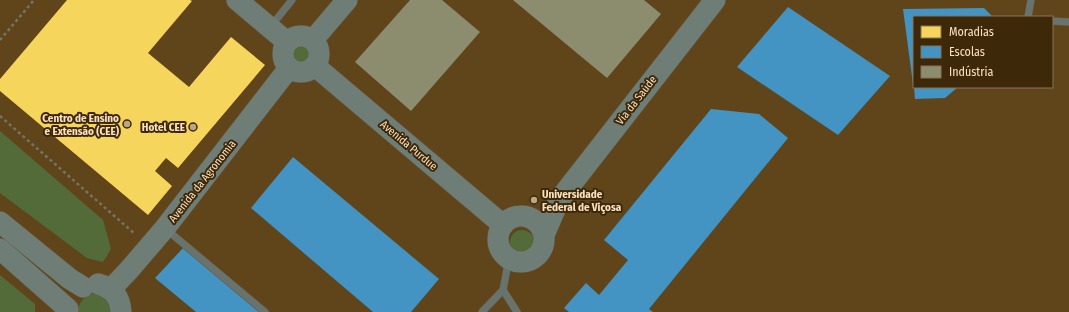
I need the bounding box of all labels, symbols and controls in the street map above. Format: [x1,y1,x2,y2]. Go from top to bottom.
legend [913,16,1053,88]
text: Moradias [949,25,994,39]
text: Escolas [949,45,985,59]
text: Indústria [949,65,993,79]
street label: Via da Saúde [613,73,659,127]
place label: Centro de Ensino e Extensão (CEE) [42,112,120,138]
street label: Avenida Purdue [378,118,440,173]
marker: Centro de Ensino e Extensão (CEE) [122,119,132,129]
place label: Hotel CEE [142,121,185,134]
marker: Hotel CEE [188,122,198,132]
street label: Avenida da Agronomia [166,138,239,225]
place label: Universidade Federal de Viçosa [542,188,622,214]
marker: Universidade Federal de Viçosa [529,195,539,205]

